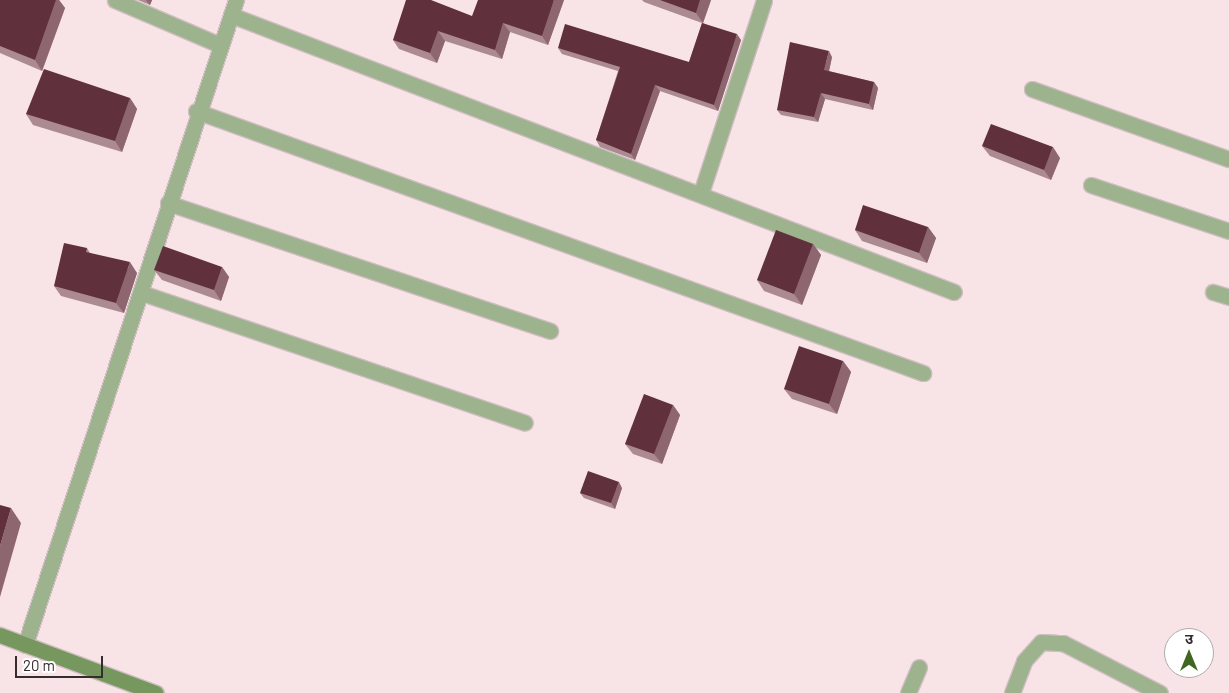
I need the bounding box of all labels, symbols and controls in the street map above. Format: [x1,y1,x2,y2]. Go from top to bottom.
north arrow [1164,628,1214,678]
text: उ [1185,630,1193,647]
scale bar [18,646,105,678]
text: 20 m [23,656,55,674]

